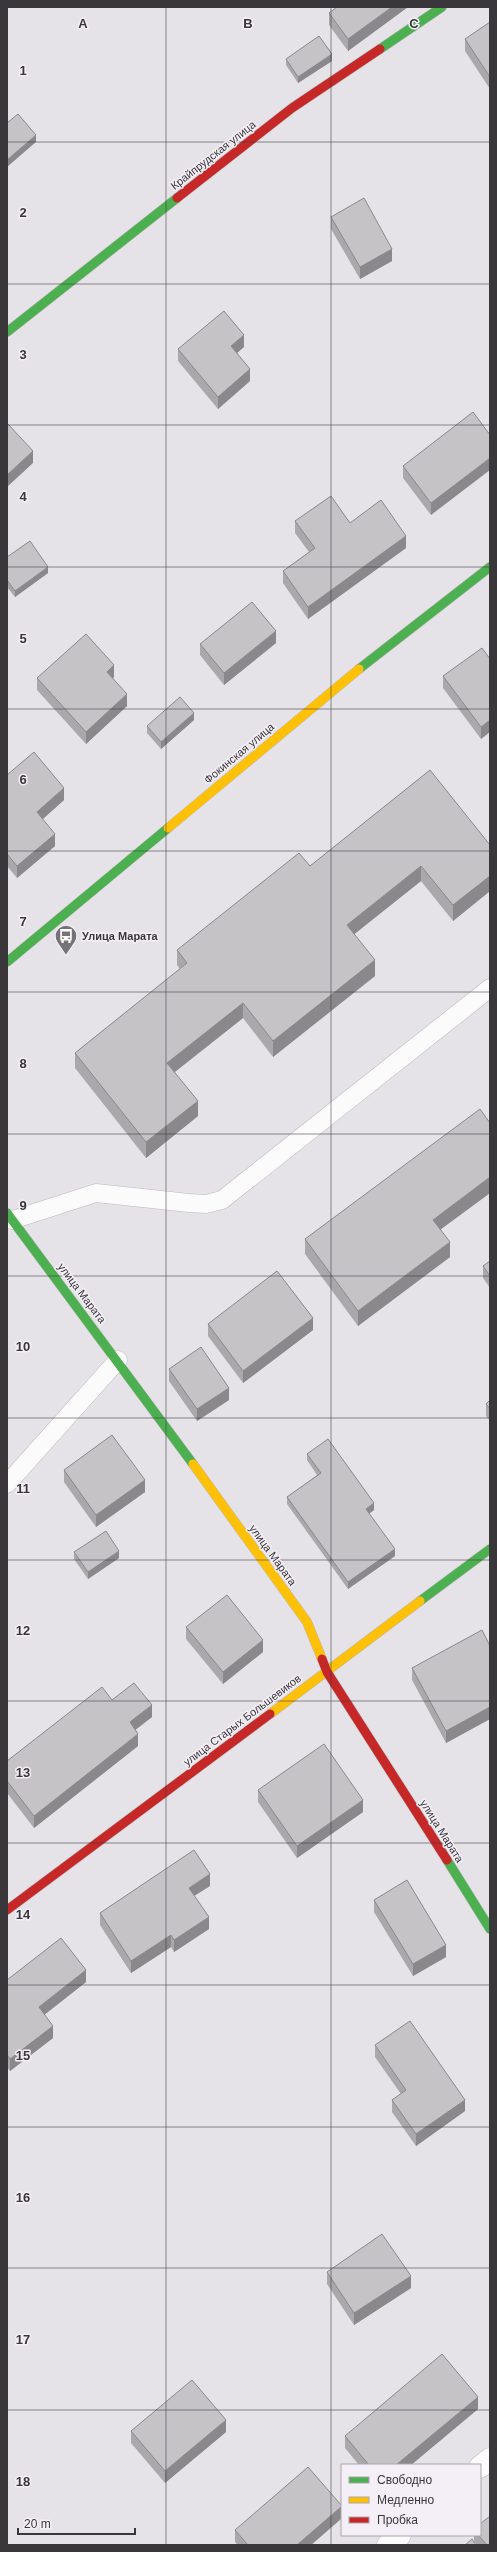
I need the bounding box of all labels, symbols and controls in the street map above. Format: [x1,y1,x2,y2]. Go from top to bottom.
text: A [78,16,88,31]
text: B [243,16,253,31]
text: C [409,16,419,31]
text: 1 [19,63,27,78]
street label: Крайпрудская улица [168,118,258,192]
text: 2 [19,205,27,220]
text: 3 [19,347,27,362]
text: 4 [19,489,27,504]
text: 5 [19,631,27,646]
street label: Фокинская улица [202,720,277,786]
text: 6 [19,772,27,787]
text: 7 [19,914,27,929]
bus stop icon: Улица Марата [53,923,79,956]
place label: Улица Марата [82,930,159,942]
text: 8 [19,1056,27,1071]
text: 9 [19,1198,27,1213]
street label: улица Марата [56,1261,109,1326]
text: 10 [16,1339,30,1354]
text: 11 [16,1481,30,1496]
street label: улица Марата [247,1522,299,1588]
text: 12 [16,1623,30,1638]
street label: улица Старых Большевиков [181,1672,303,1768]
text: 13 [16,1765,30,1780]
street label: улица Марата [418,1797,467,1865]
text: 14 [16,1907,31,1922]
text: 15 [16,2048,30,2063]
text: 16 [16,2190,30,2205]
text: 17 [16,2332,30,2347]
legend [341,2464,481,2536]
text: Свободно [377,2473,432,2487]
text: 18 [16,2474,30,2489]
text: Медленно [377,2493,434,2507]
scale bar [18,2510,135,2536]
text: Пробка [377,2513,418,2527]
text: 20 m [24,2517,51,2531]

